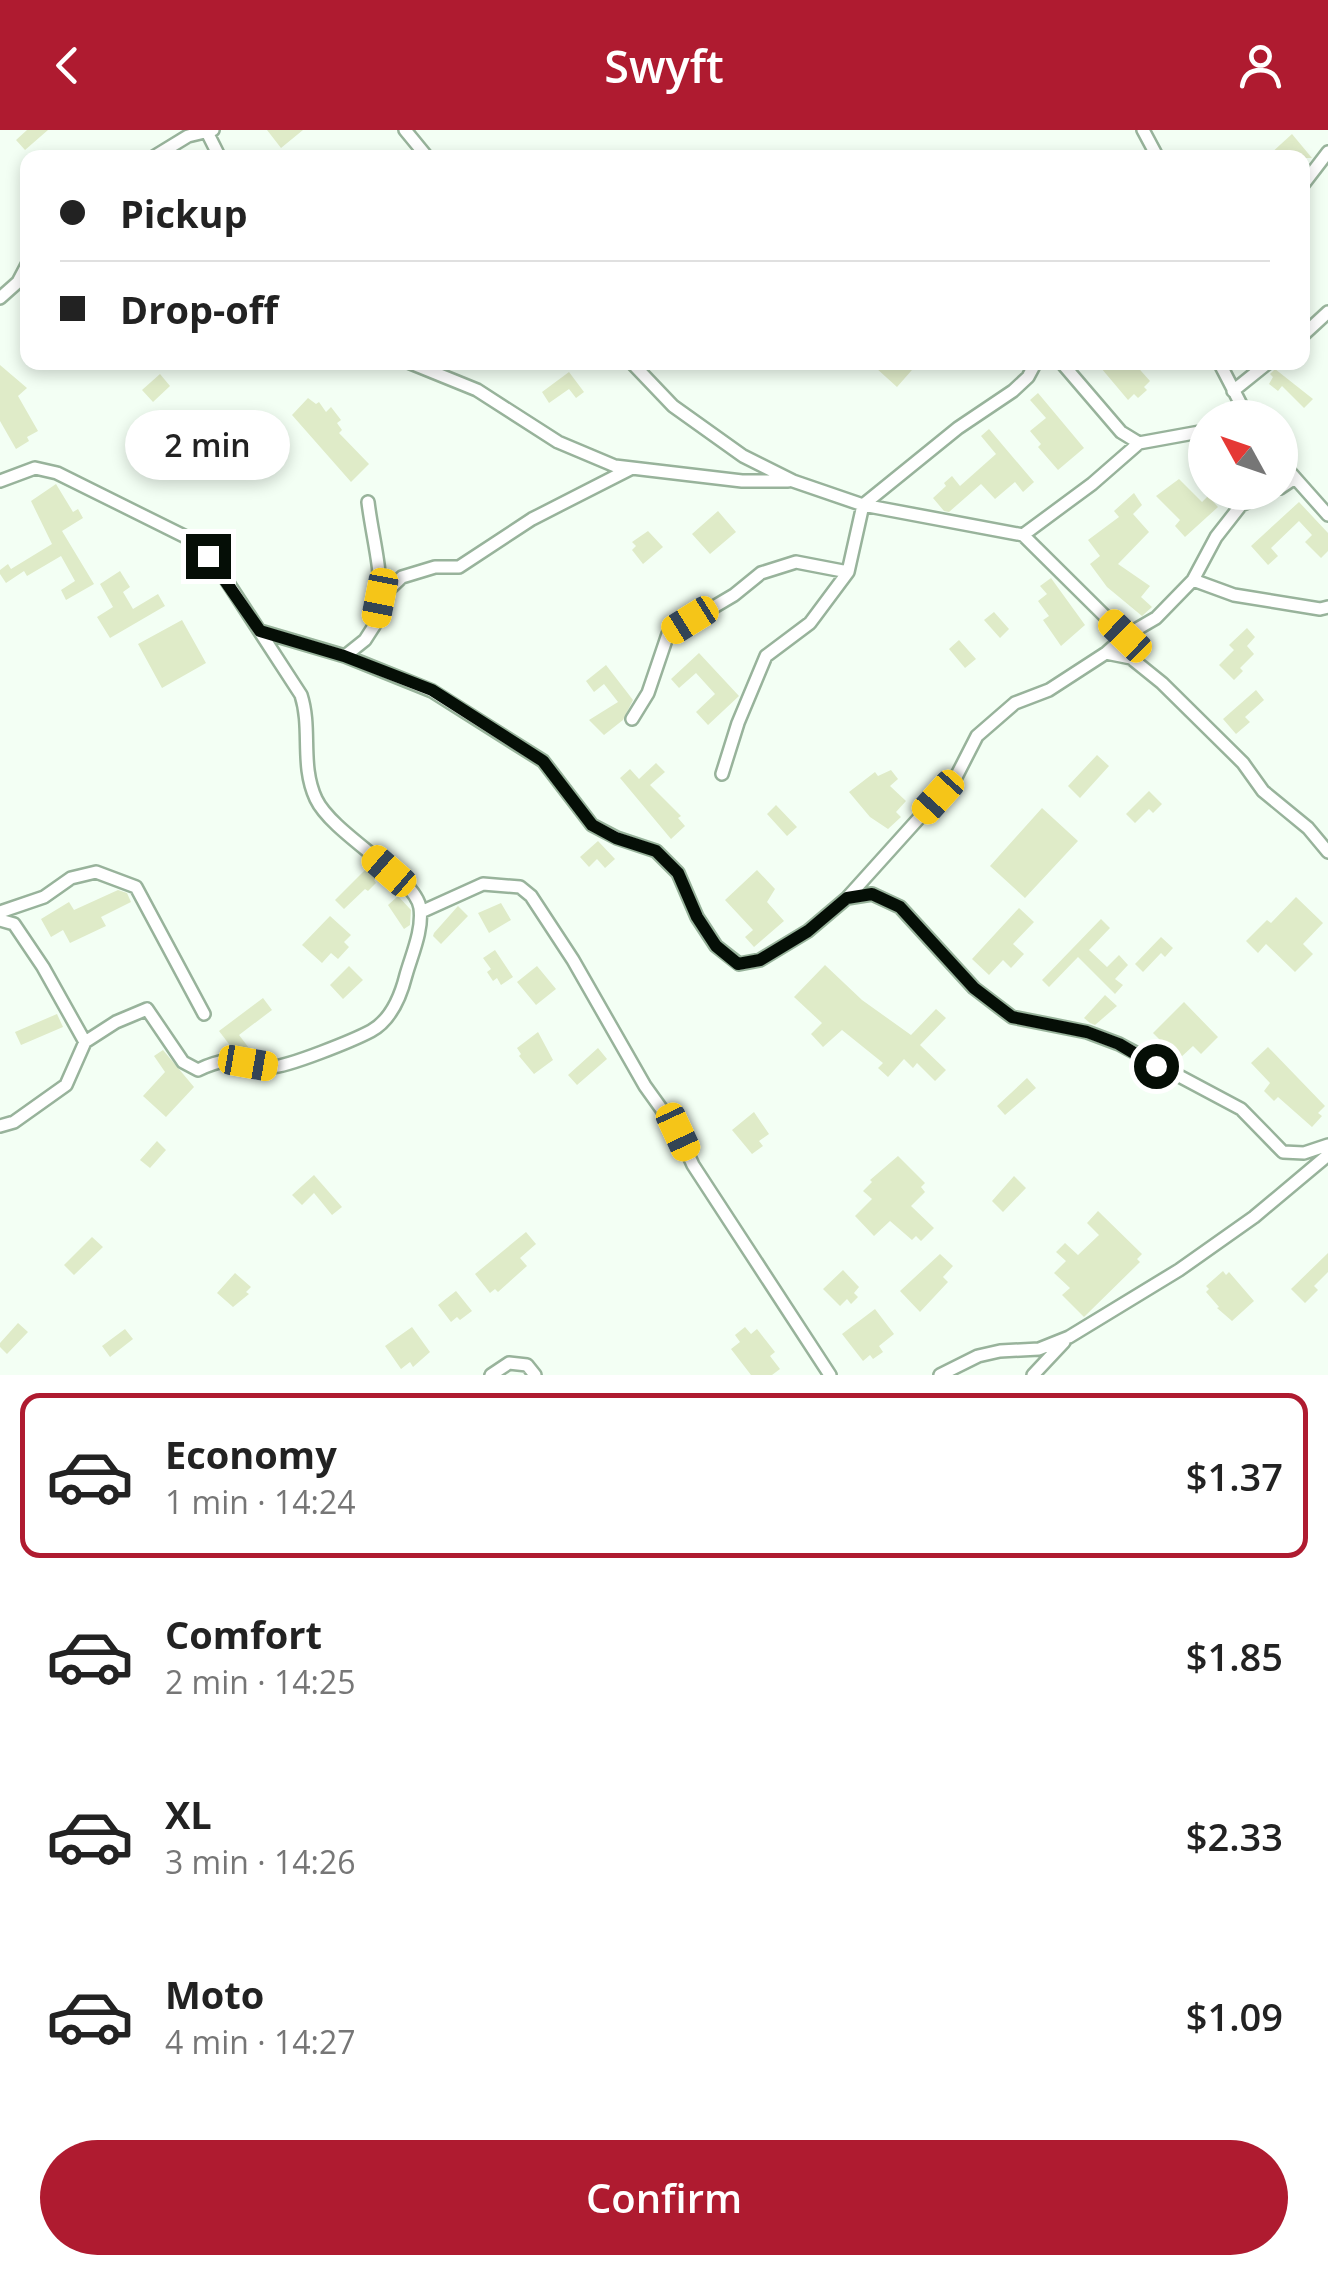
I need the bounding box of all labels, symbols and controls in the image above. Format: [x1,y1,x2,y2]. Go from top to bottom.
text: Swyft [604,35,724,96]
icon: back [40,38,95,93]
icon: person [1233,38,1288,93]
text: Pickup [120,187,248,239]
text: Drop-off [120,283,278,335]
north arrow [1188,400,1298,510]
map controls [1188,400,1298,510]
callout: 2 min [126,411,290,481]
text: 2 min [164,423,251,466]
route end [186,534,231,579]
car [360,566,400,630]
car [657,591,723,649]
car [1093,604,1157,668]
car [907,765,969,829]
car [357,840,421,902]
car [216,1043,280,1083]
route start [1134,1044,1179,1089]
car [652,1098,704,1166]
text: Economy [165,1428,337,1480]
icon: car [45,1431,135,1521]
text: $1.37 [1186,1450,1283,1502]
text: 1 min · 14:24 [165,1480,356,1523]
text: Comfort [165,1608,322,1660]
icon: car [45,1611,135,1701]
text: $1.85 [1186,1630,1283,1682]
text: 2 min · 14:25 [165,1660,356,1703]
text: XL [165,1788,212,1840]
icon: car [45,1791,135,1881]
text: $2.33 [1186,1810,1283,1862]
text: 3 min · 14:26 [165,1840,356,1883]
text: Moto [165,1968,264,2020]
icon: car [45,1971,135,2061]
text: $1.09 [1186,1990,1283,2042]
text: 4 min · 14:27 [165,2020,356,2063]
button: Confirm [40,2140,1288,2255]

